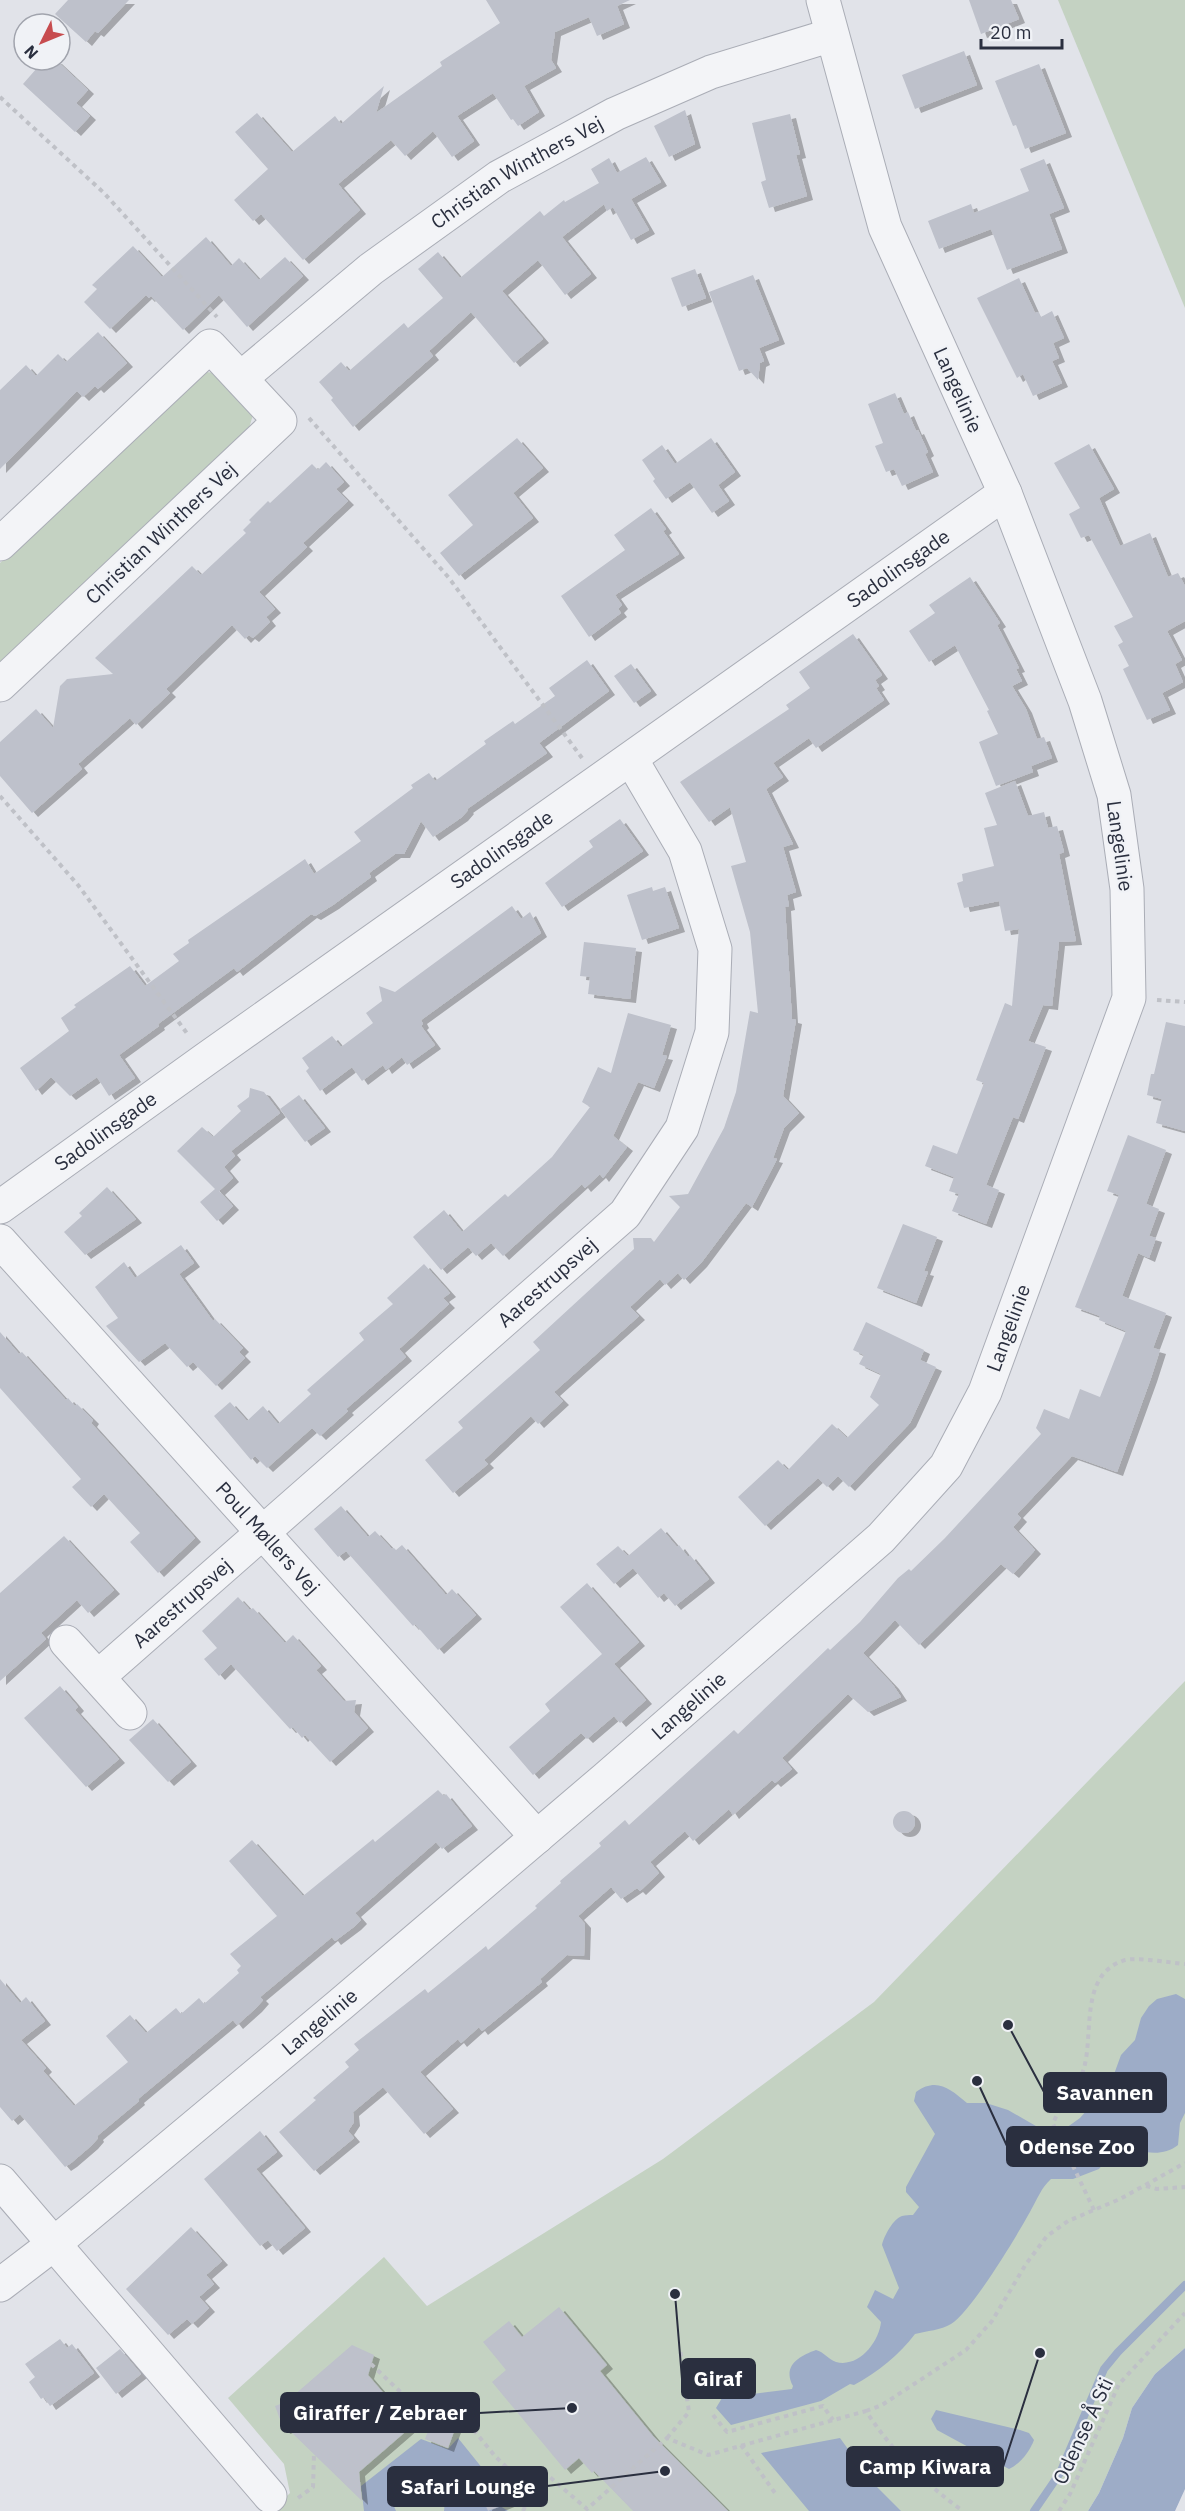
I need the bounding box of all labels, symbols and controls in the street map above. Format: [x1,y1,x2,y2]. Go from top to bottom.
north arrow [12,12,72,72]
scale bar [981,12,1062,50]
text: 20 m [990,21,1032,44]
text: N [20,41,42,63]
street label: Christian Winthers Vej [425,109,608,235]
street label: Langelinie [928,343,989,437]
street label: Christian Winthers Vej [79,455,242,610]
street label: Sadolinsgade [841,522,955,614]
street label: Langelinie [1101,799,1140,893]
street label: Sadolinsgade [445,803,558,895]
street label: Sadolinsgade [49,1085,162,1177]
street label: Aarestrupsvej [491,1231,602,1333]
street label: Langelinie [980,1280,1036,1375]
street label: Poul Møllers Vej [210,1476,326,1600]
street label: Aarestrupsvej [126,1552,237,1654]
street label: Langelinie [645,1665,732,1746]
street label: Langelinie [276,1982,363,2061]
callout: Savannen [1044,2073,1166,2112]
text: Savannen [1056,2078,1154,2106]
callout: Odense Zoo [1007,2127,1147,2166]
text: Odense Zoo [1019,2132,1135,2160]
callout: Giraf [682,2359,755,2398]
text: Giraf [694,2364,743,2392]
street label: Odense Å Sti [1046,2373,1119,2488]
callout: Giraffer / Zebraer [281,2393,479,2432]
text: Giraffer / Zebraer [293,2398,467,2426]
callout: Camp Kiwara [847,2447,1003,2486]
text: Camp Kiwara [859,2452,991,2480]
callout: Safari Lounge [388,2467,547,2506]
text: Safari Lounge [400,2472,536,2500]

